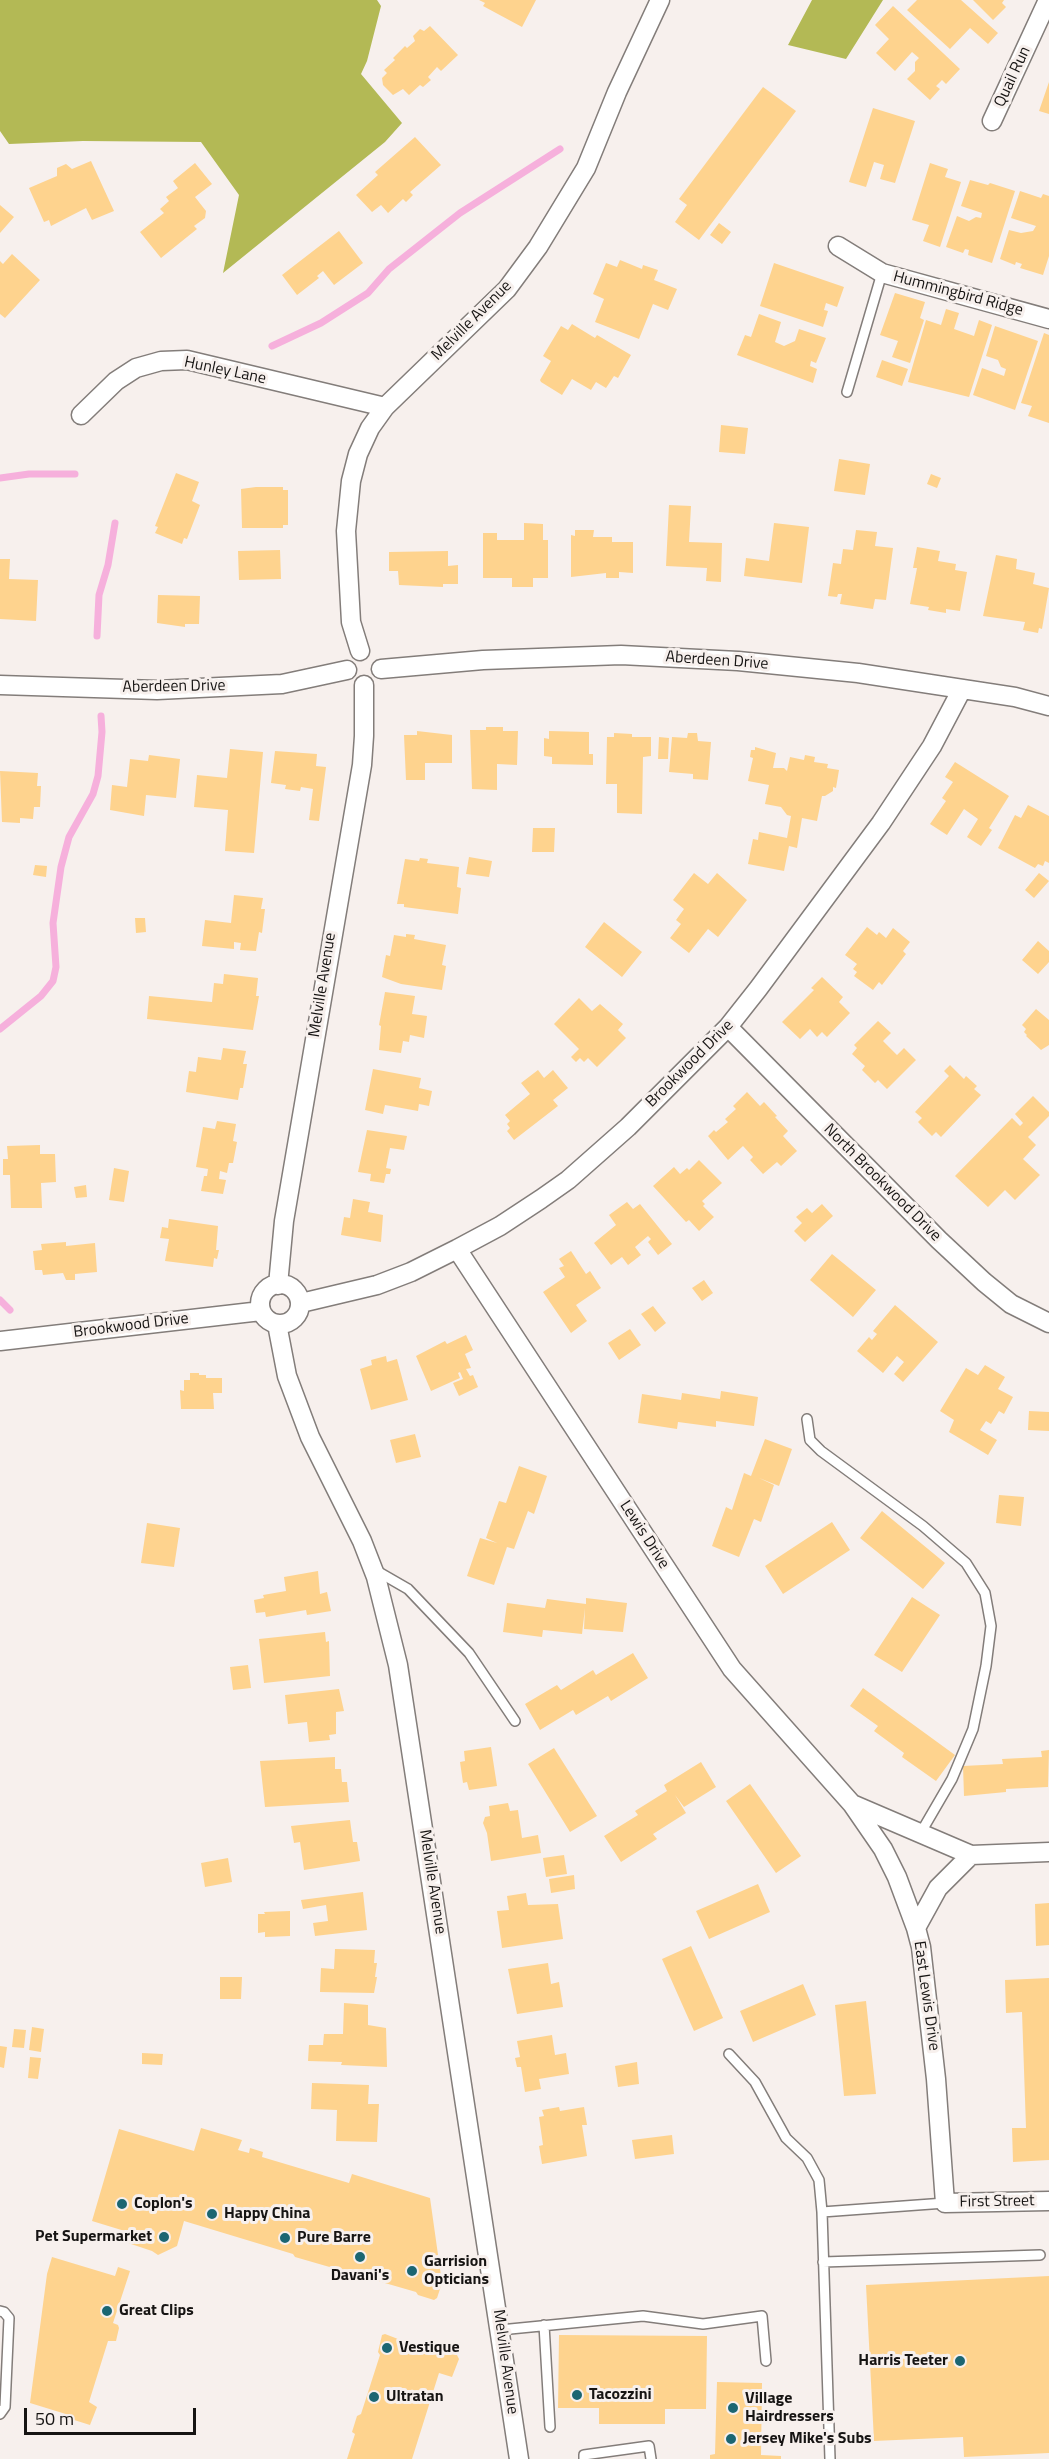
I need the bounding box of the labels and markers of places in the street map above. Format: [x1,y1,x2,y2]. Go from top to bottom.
place label: Coplon's [134,2194,193,2214]
marker: Coplon's [115,2197,129,2211]
place label: Happy China [224,2204,310,2224]
marker: Happy China [205,2207,219,2221]
place label: Pet Supermarket [35,2227,152,2247]
place label: Pure Barre [297,2228,371,2248]
marker: Pet Supermarket [157,2230,171,2244]
marker: Pure Barre [278,2231,292,2245]
marker: Davani's [353,2250,367,2264]
place label: Garrision Opticians [424,2252,489,2290]
marker: Garrision Opticians [405,2264,419,2278]
place label: Davani's [331,2266,389,2286]
place label: Great Clips [119,2301,194,2321]
marker: Great Clips [100,2304,114,2318]
place label: Vestique [399,2338,460,2358]
marker: Vestique [380,2341,394,2355]
place label: Harris Teeter [858,2351,948,2371]
marker: Harris Teeter [953,2354,967,2368]
place label: Tacozzini [589,2385,652,2405]
place label: Ultratan [386,2387,444,2407]
marker: Tacozzini [570,2388,584,2402]
place label: Village Hairdressers [745,2389,834,2427]
marker: Ultratan [367,2390,381,2404]
marker: Village Hairdressers [726,2401,740,2415]
place label: Jersey Mike's Subs [743,2429,872,2449]
marker: Jersey Mike's Subs [724,2432,738,2446]

